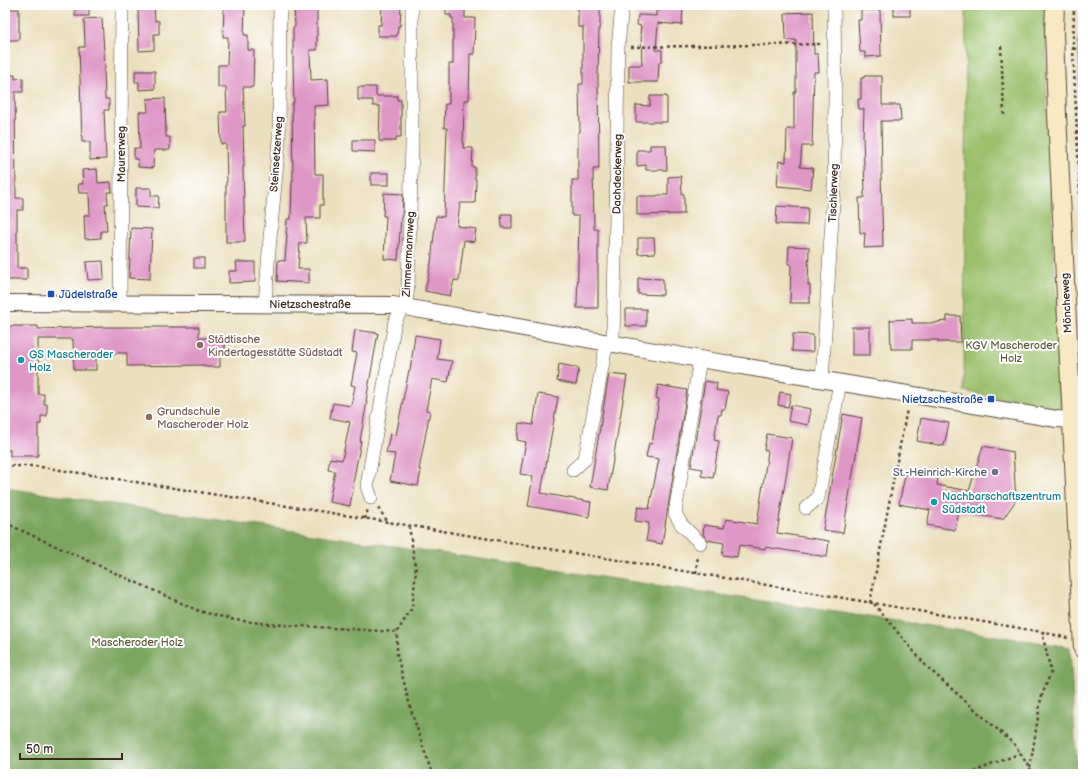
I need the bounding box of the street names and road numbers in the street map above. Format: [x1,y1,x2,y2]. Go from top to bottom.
street label: Steinsetzerweg [267,116,286,192]
street label: Maurerweg [115,126,128,182]
street label: Dachdeckerweg [610,134,625,214]
street label: Tischlerweg [826,163,841,223]
street label: Zimmermannweg [400,211,417,298]
street label: Möncheweg [1058,272,1075,334]
street label: Nietzschestraße [269,298,351,311]

